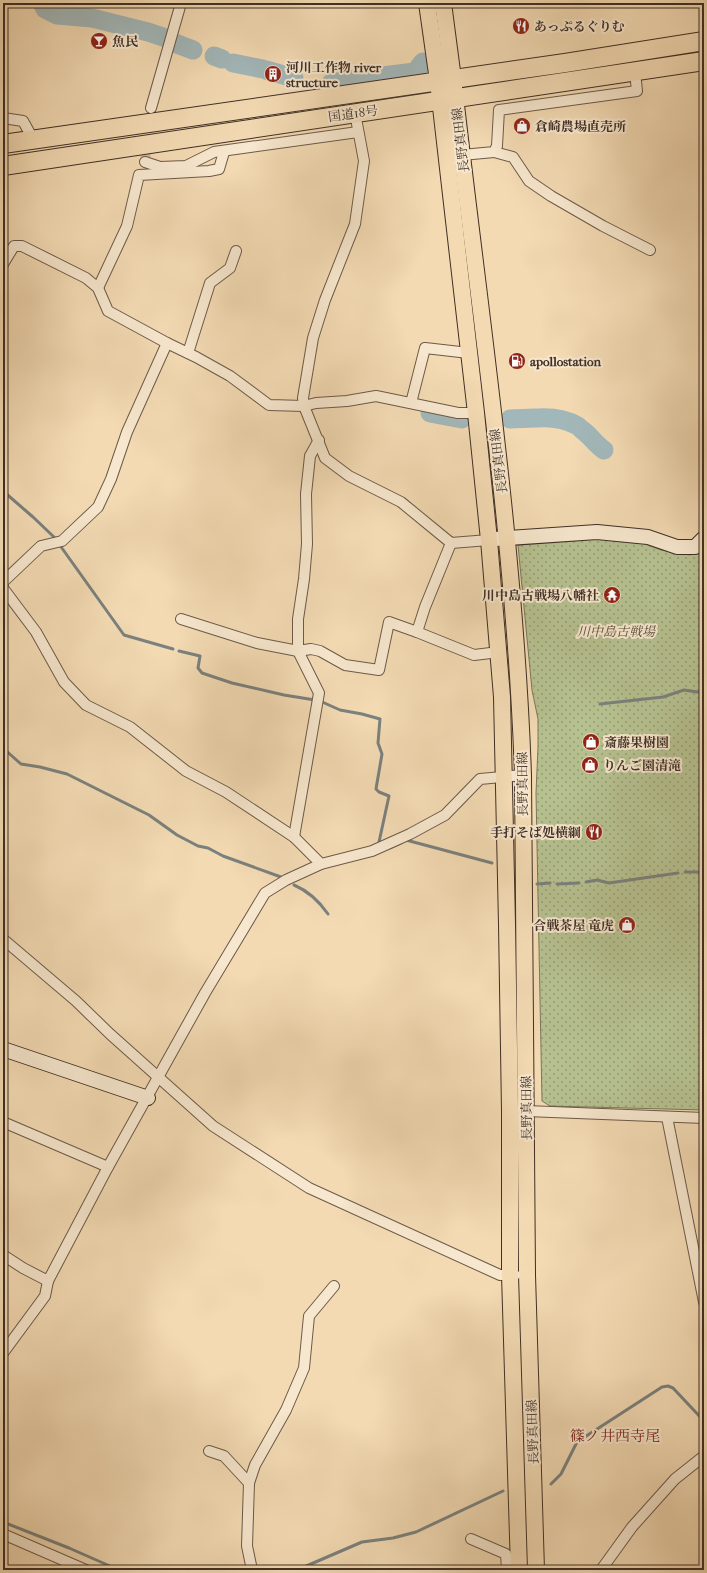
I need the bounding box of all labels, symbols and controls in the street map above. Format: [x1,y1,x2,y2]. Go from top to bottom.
restaurant icon: あっぷるぐりむ [511,16,531,36]
place label: あっぷるぐりむ [534,19,625,34]
bar icon: 魚民 [89,31,109,51]
place label: 魚民 [112,34,138,49]
place label: 河川工作物 river structure [286,60,382,90]
building icon: 河川工作物 river structure [263,64,283,84]
street label: 国道18号 [327,103,379,124]
street label: 長野真田線 [449,107,472,173]
shop icon: 倉崎農場直売所 [512,116,532,136]
place label: 倉崎農場直売所 [535,119,626,134]
fuel station icon: apollostation [507,351,527,371]
place label: apollostation [530,354,602,370]
street label: 長野真田線 [487,428,510,494]
temple icon: 川中島古戦場八幡社 [602,585,622,605]
place label: 川中島古戦場八幡社 [482,588,599,603]
park label: 川中島古戦場 [577,624,656,639]
shop icon: 斎藤果樹園 [581,732,601,752]
place label: 斎藤果樹園 [604,735,669,750]
street label: 長野真田線 [514,751,531,817]
shop icon: りんご園清滝 [580,755,600,775]
place label: りんご園清滝 [603,758,681,773]
restaurant icon: 手打そば処横綱 [584,822,604,842]
place label: 手打そば処横綱 [490,825,581,840]
shop icon: 合戦茶屋 竜虎 [617,915,637,935]
place label: 合戦茶屋 竜虎 [533,918,614,933]
street label: 長野真田線 [518,1075,535,1141]
street label: 長野真田線 [524,1399,541,1465]
district label: 篠ノ井西寺尾 [570,1427,660,1445]

